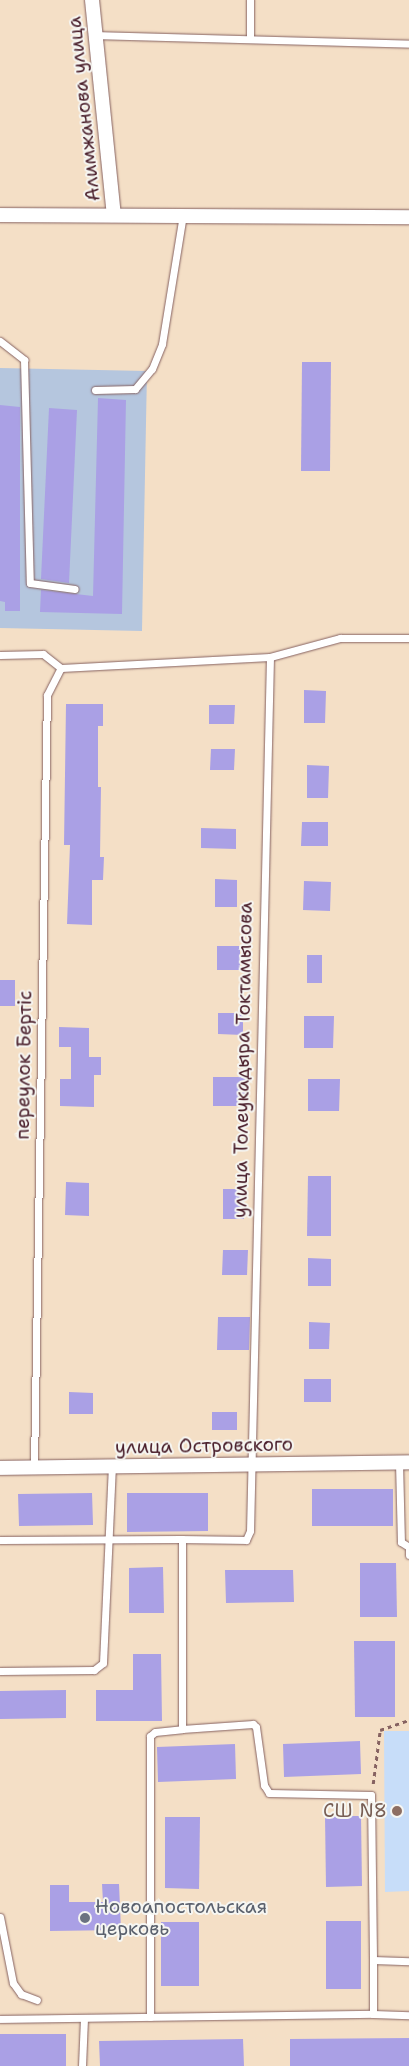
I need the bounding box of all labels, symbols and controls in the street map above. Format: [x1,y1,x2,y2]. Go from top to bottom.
street label: Алимжанова улица [63,15,105,203]
street label: улица Толеукадыра Токтамысова [229,902,257,1218]
street label: переулок Бертіс [11,990,37,1140]
street label: улица Островского [115,1433,293,1459]
place label: СШ N8 [323,1800,387,1822]
marker: СШ N8 [391,1805,403,1817]
place label: Новоапостольская церковь [95,1896,267,1940]
marker: Новоапостольская церковь [79,1912,91,1924]

